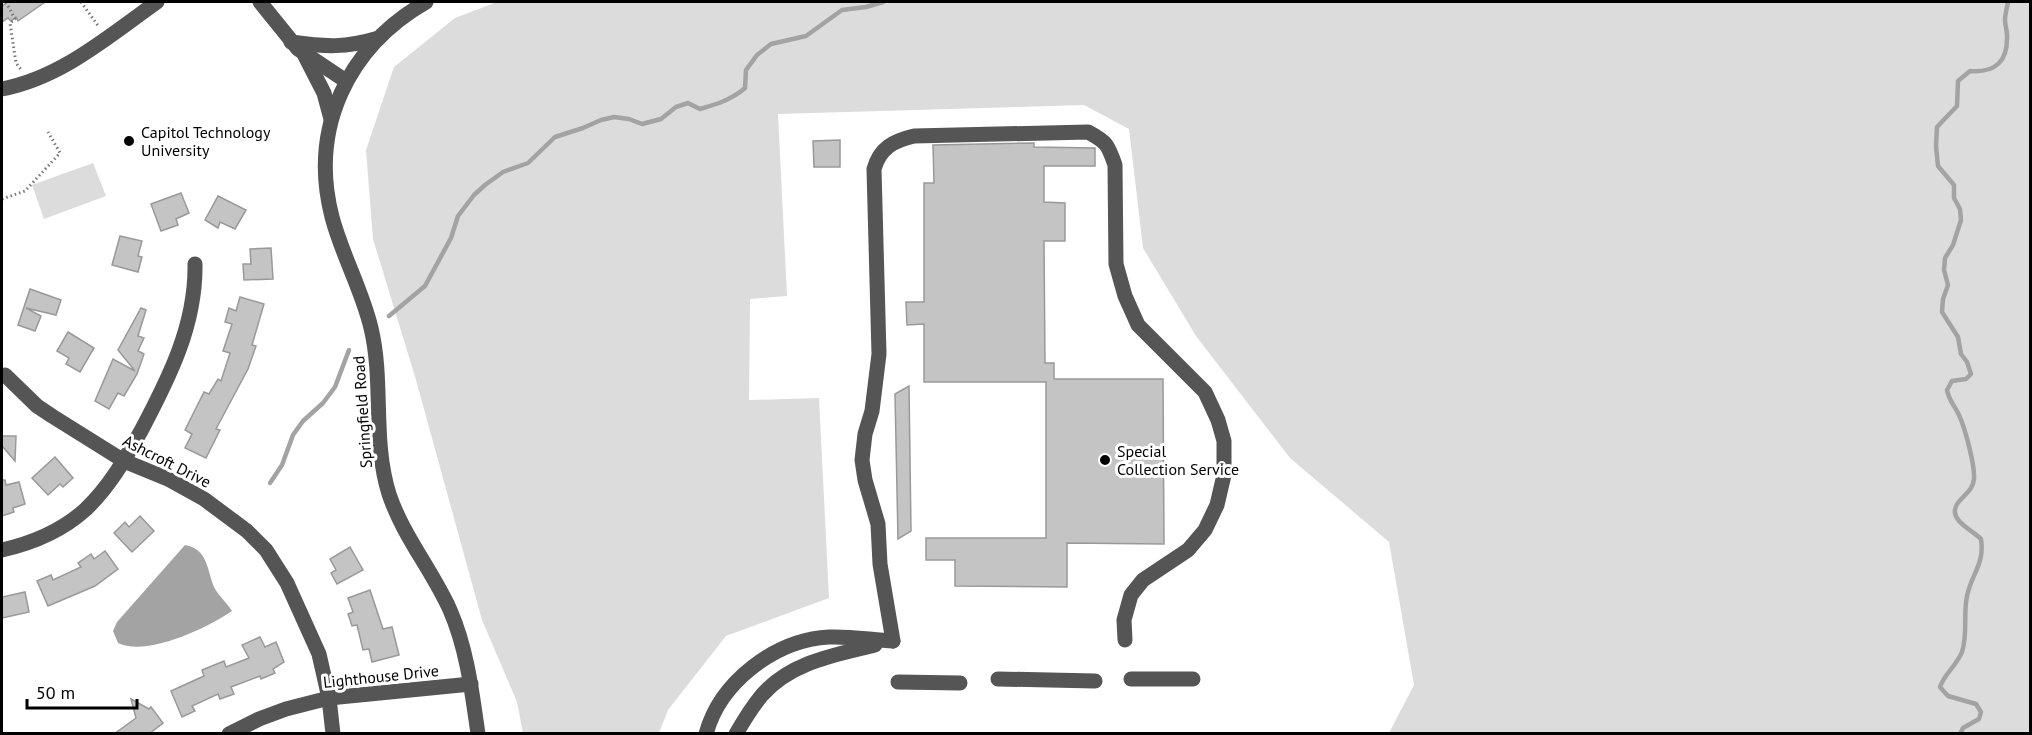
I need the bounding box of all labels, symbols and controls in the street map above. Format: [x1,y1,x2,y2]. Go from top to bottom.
place label: Capitol Technology University [141,122,271,160]
marker: Capitol Technology University [122,134,136,148]
street label: Springfield Road [348,355,376,469]
street label: Ashcroft Drive [120,430,214,492]
place label: Special Collection Service [1117,441,1239,479]
marker: Special Collection Service [1098,453,1112,467]
street label: Lighthouse Drive [322,660,440,692]
scale bar [27,672,136,710]
text: 50 m [36,681,75,704]

